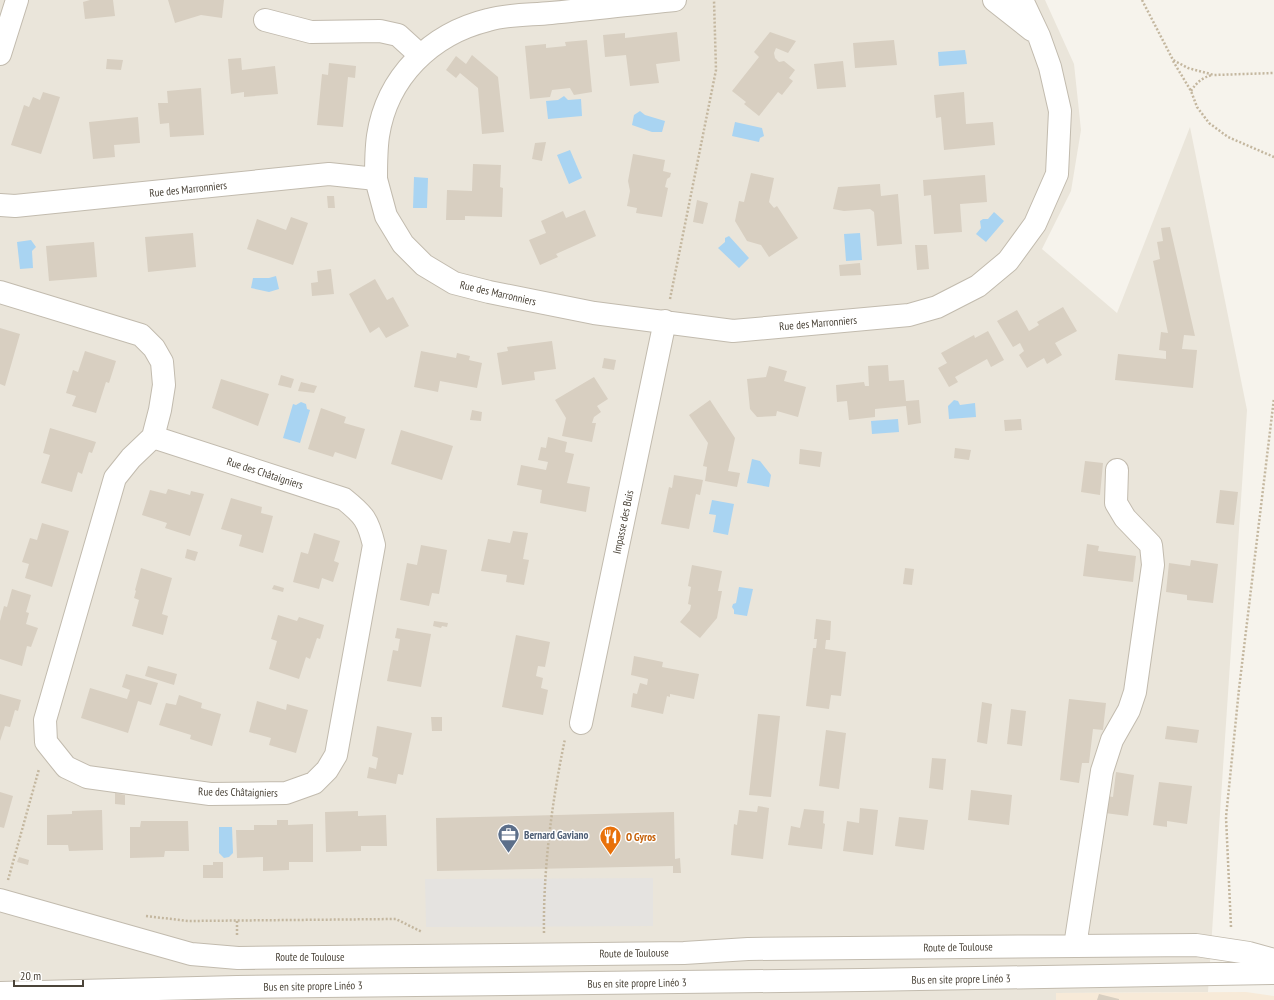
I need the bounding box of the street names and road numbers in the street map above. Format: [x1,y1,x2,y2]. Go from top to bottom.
street label: Rue des Marronniers [149,178,228,200]
street label: Rue des Marronniers [459,277,538,309]
street label: Rue des Marronniers [779,313,858,333]
street label: Rue des Châtaigniers [225,454,305,492]
street label: Impasse des Buis [609,489,637,555]
street label: Rue des Châtaigniers [198,784,278,800]
street label: Route de Toulouse [923,939,993,955]
street label: Route de Toulouse [599,945,669,961]
street label: Route de Toulouse [275,950,345,964]
street label: Bus en site propre Linéo 3 [911,971,1011,987]
street label: Bus en site propre Linéo 3 [587,975,687,991]
street label: Bus en site propre Linéo 3 [263,978,363,994]

